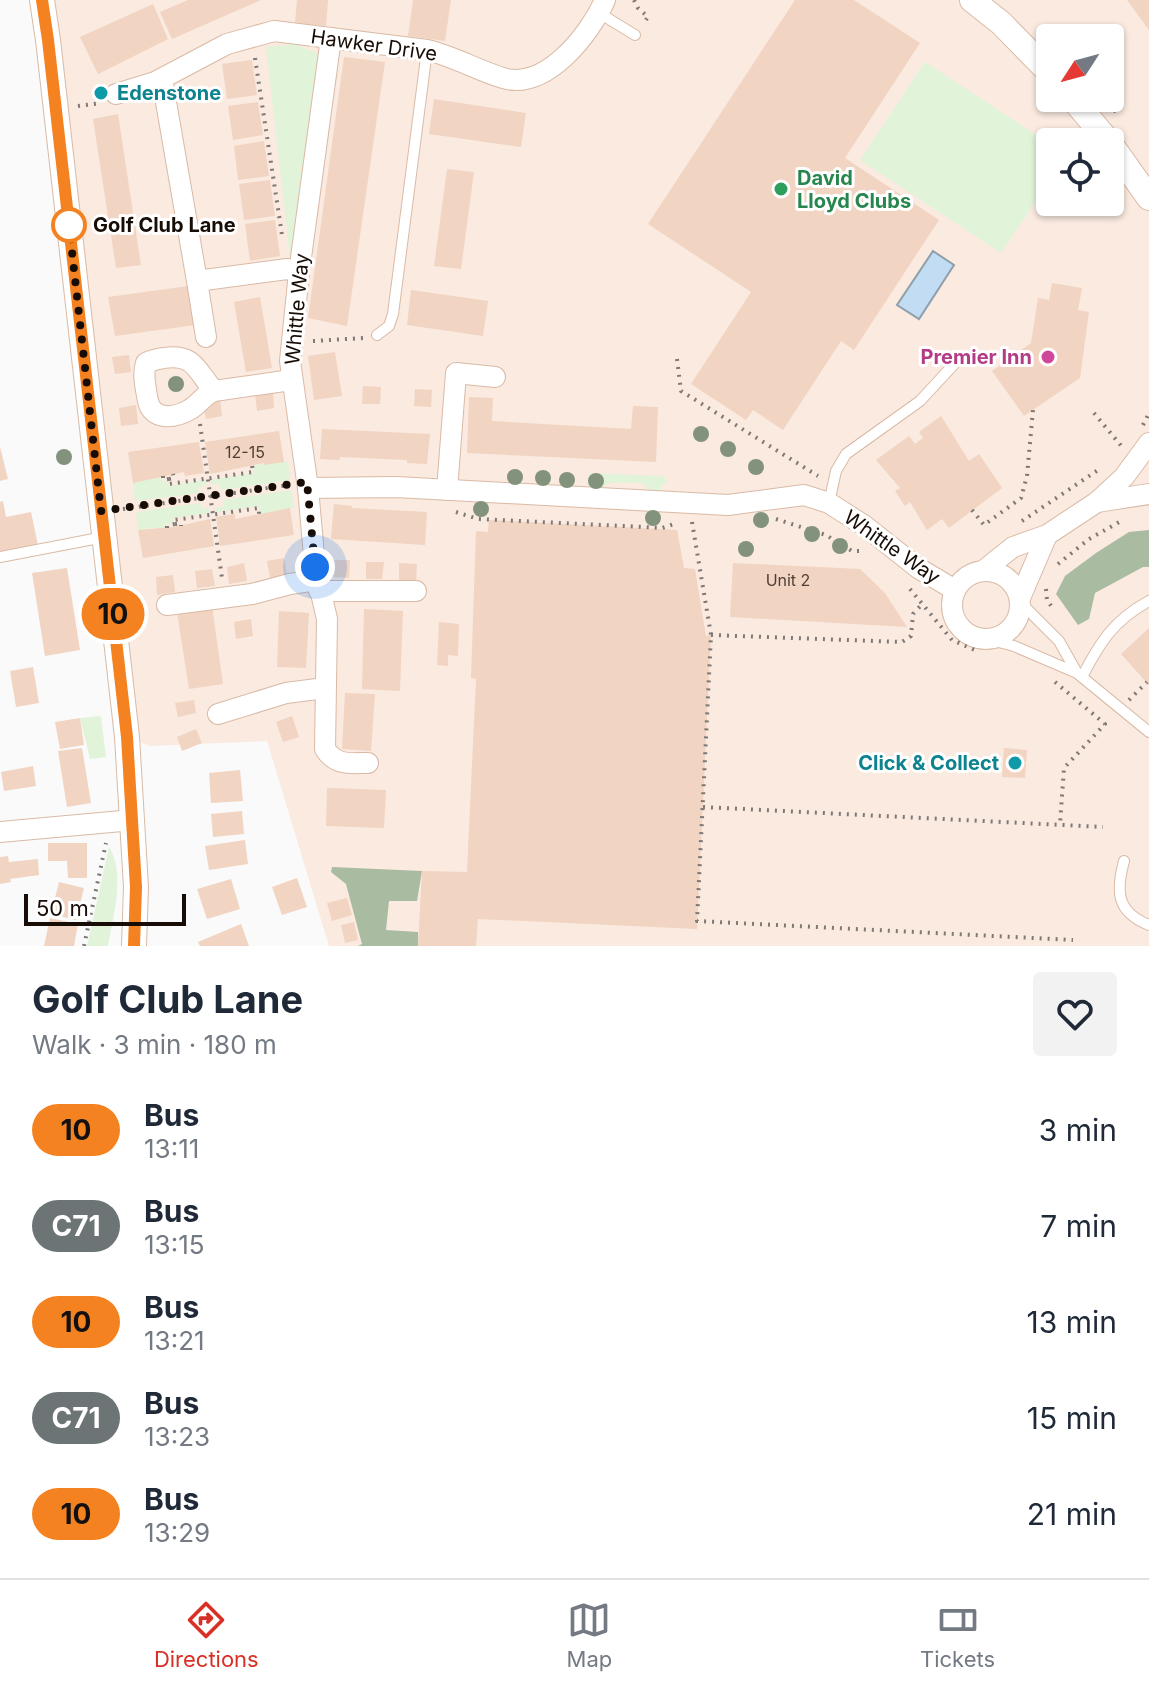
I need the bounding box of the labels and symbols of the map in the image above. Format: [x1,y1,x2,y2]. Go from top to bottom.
street label: Hawker Drive [309,24,439,66]
north arrow [1036,24,1124,112]
place label: Edenstone [117,81,221,105]
marker: Edenstone [92,84,110,102]
place label: David Lloyd Clubs [797,166,911,213]
marker: David Lloyd Clubs [772,180,790,198]
marker: Golf Club Lane [52,208,86,242]
place label: Golf Club Lane [93,213,236,237]
street label: Whittle Way [280,252,314,366]
place label: Premier Inn [920,345,1032,369]
marker: Premier Inn [1039,348,1057,366]
house number: 12-15 [225,442,265,462]
street label: Whittle Way [839,505,945,589]
your location [295,547,335,587]
house number: Unit 2 [766,570,810,590]
line badge: 10 [77,588,149,640]
place label: Click & Collect [858,751,999,775]
marker: Click & Collect [1006,754,1024,772]
scale bar [24,890,186,926]

